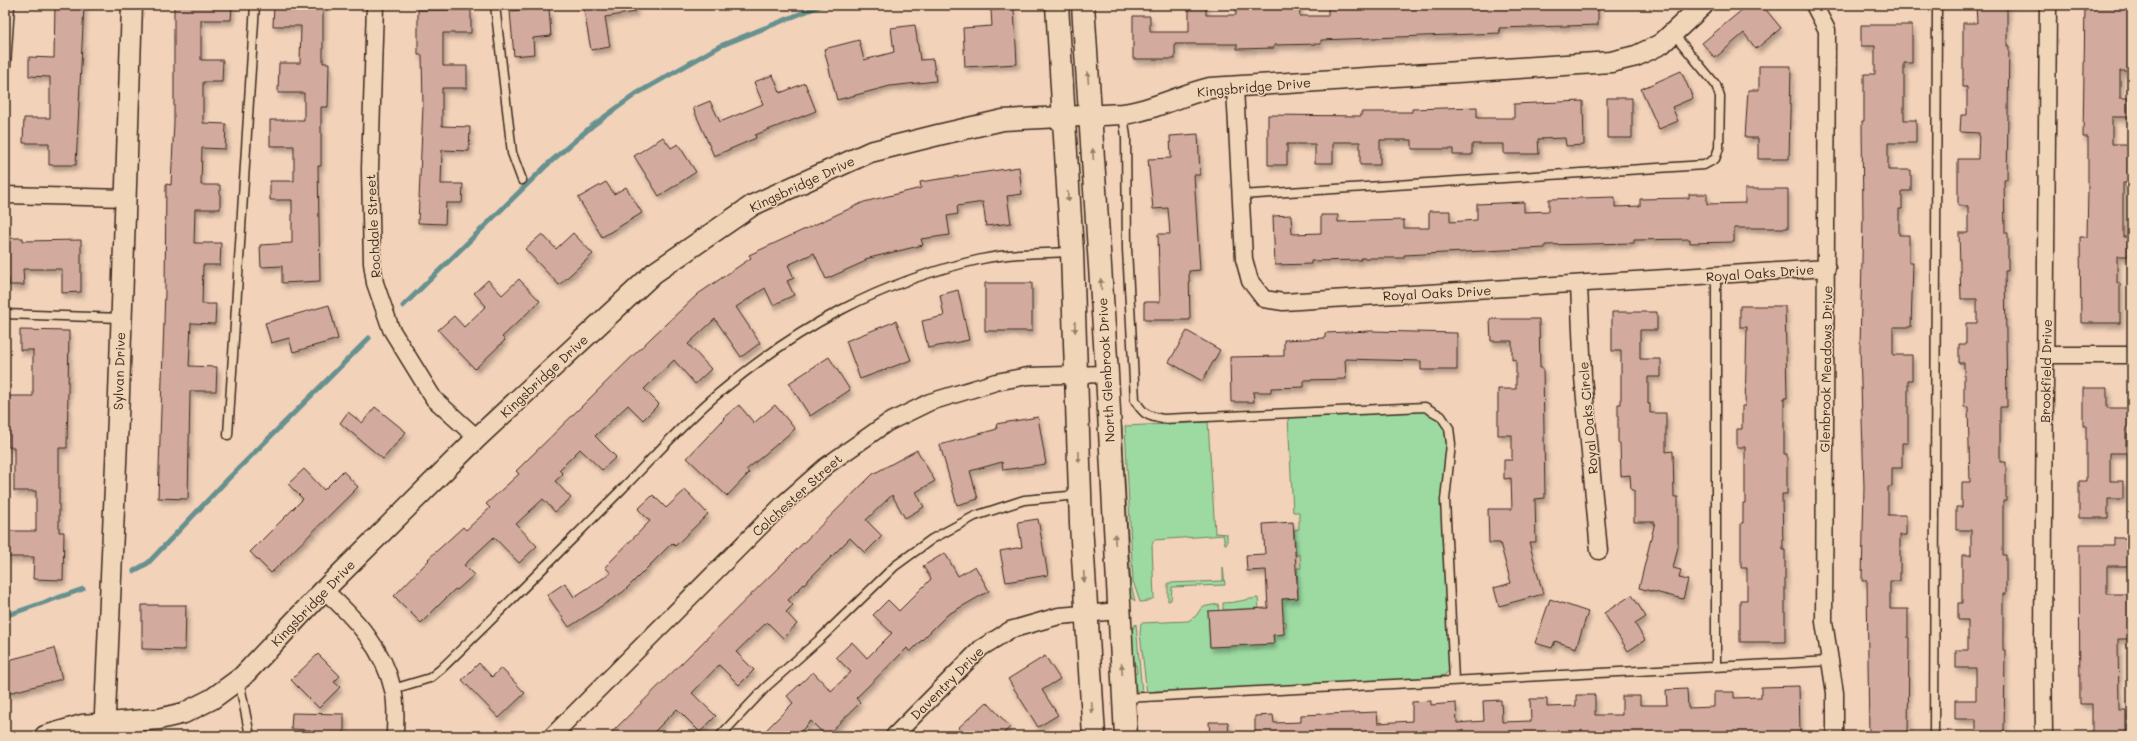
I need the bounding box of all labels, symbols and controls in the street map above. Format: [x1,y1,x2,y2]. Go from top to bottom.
one-way arrow [1084,70,1091,83]
street label: Kingsbridge Drive [1196,73,1312,100]
one-way arrow [1090,147,1096,160]
street label: Kingsbridge Drive [747,152,857,215]
street label: Rochdale Street [361,173,384,279]
one-way arrow [1065,191,1072,203]
street label: Royal Oaks Drive [1705,260,1815,285]
one-way arrow [1098,278,1105,290]
street label: Royal Oaks Drive [1382,281,1492,304]
street label: Glenbrook Meadows Drive [1816,285,1835,453]
street label: North Glenbrook Drive [1093,297,1118,443]
street label: Brookfield Drive [2036,319,2055,423]
one-way arrow [1072,321,1078,334]
street label: Kingsbridge Drive [496,331,591,421]
street label: Sylvan Drive [109,332,128,410]
street label: Royal Oaks Circle [1574,361,1601,475]
street label: Colchester Street [748,450,845,540]
one-way arrow [1076,451,1082,464]
one-way arrow [1112,533,1119,545]
street label: Kingsbridge Drive [267,556,358,650]
one-way arrow [1080,571,1087,583]
street label: Daventry Drive [906,642,987,723]
one-way arrow [1119,663,1126,675]
one-way arrow [1089,702,1096,714]

